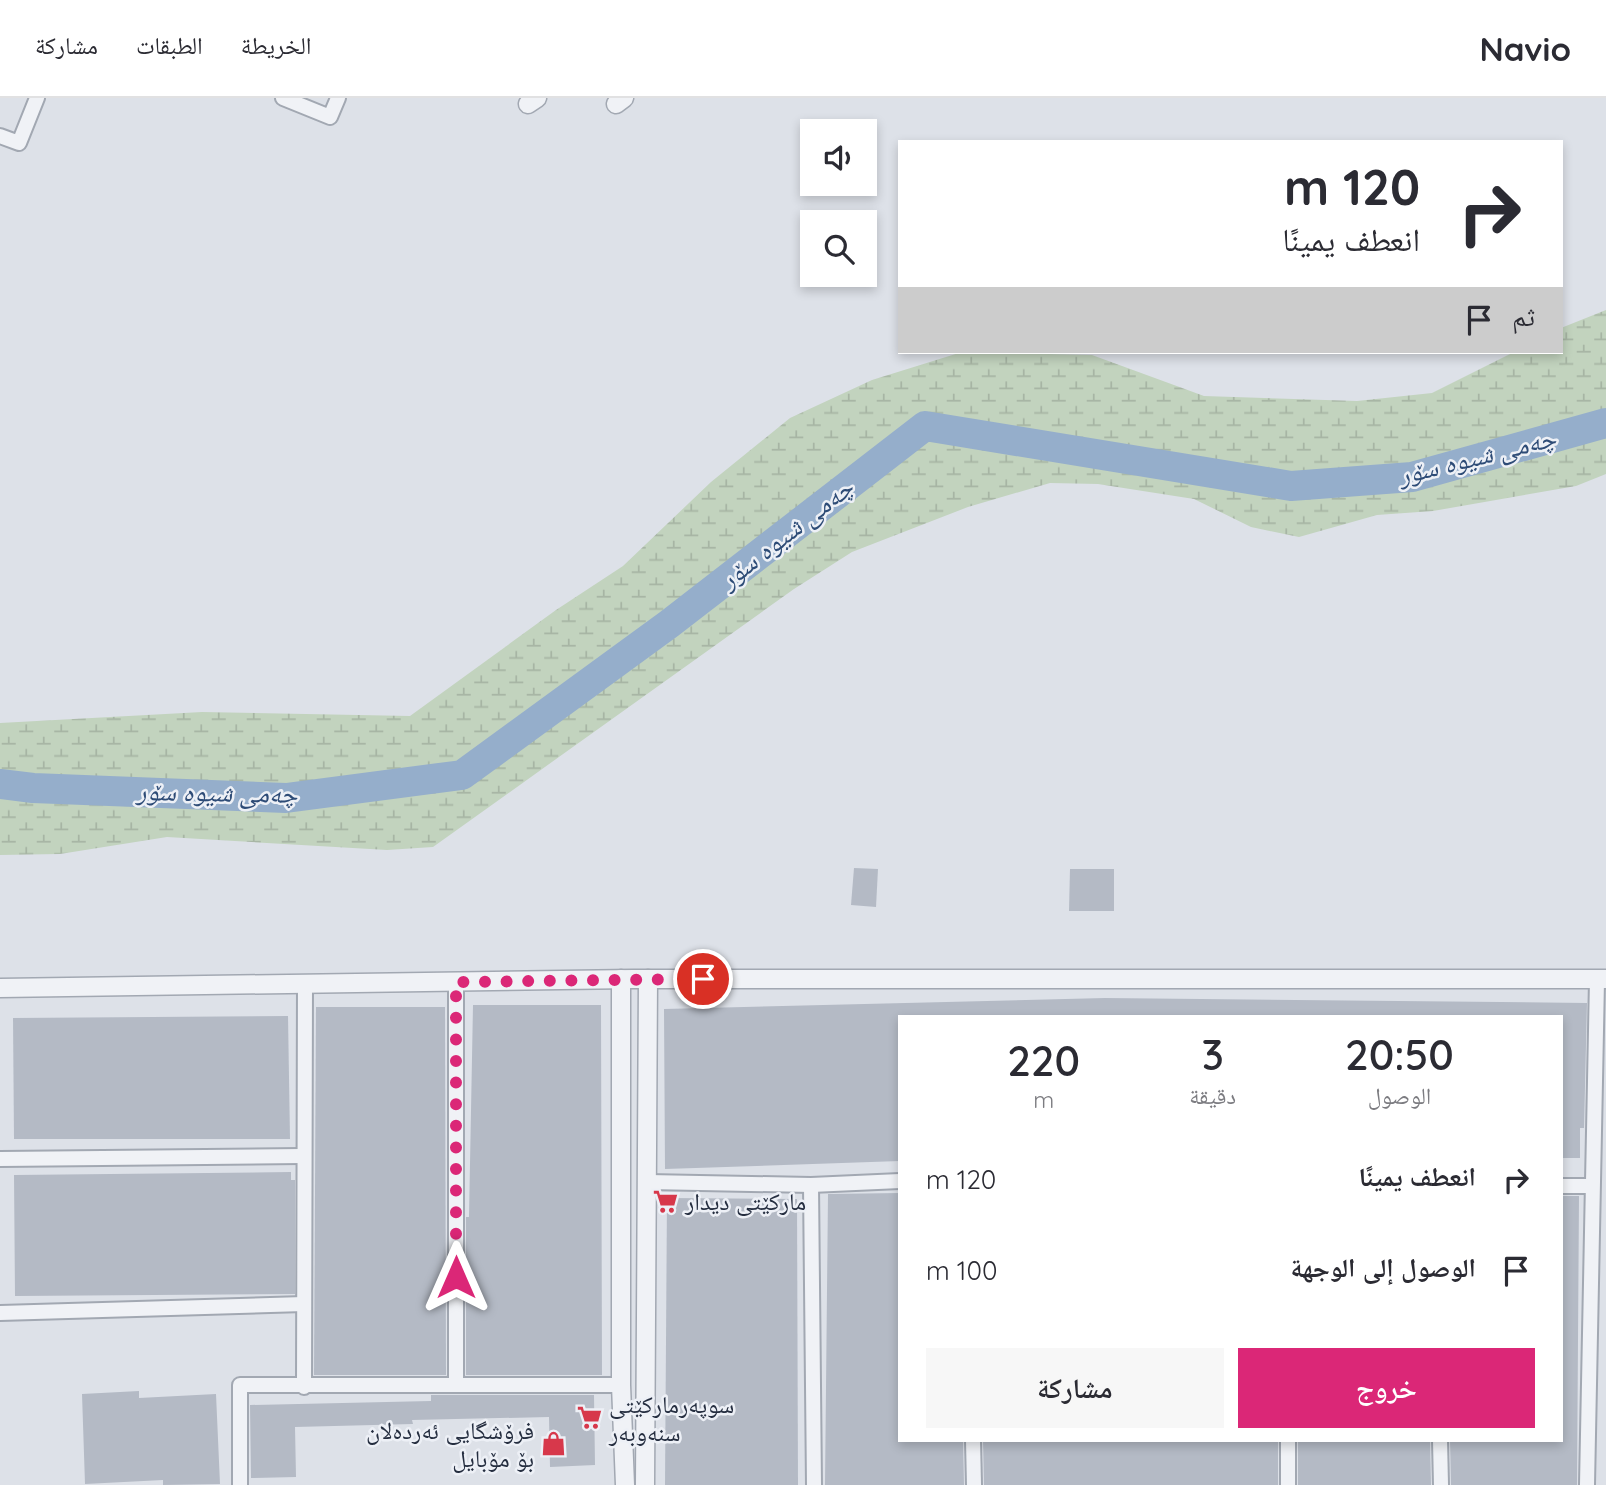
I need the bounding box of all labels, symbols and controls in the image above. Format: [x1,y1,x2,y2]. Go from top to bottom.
text: Navio [1479,28,1571,69]
text: مشاركة [35,30,98,60]
text: الطبقات [136,30,203,60]
text: الخريطة [241,30,311,60]
map controls [800,119,877,287]
button: sound [800,119,877,196]
text: 120 m [1284,156,1420,217]
icon: right [1444,168,1535,259]
button: search [800,210,877,287]
text: انعطف يمينًا [1282,219,1420,259]
text: ثم [1512,300,1535,333]
icon: arrive [1460,301,1498,339]
water label: چەمی شیوە سۆر [1393,420,1559,492]
water label: چەمی شیوە سۆر [711,470,860,597]
water label: چەمی شیوە سۆر [134,774,298,810]
pin [673,949,733,1009]
icon: arrive [684,960,722,998]
text: 3 [1201,1028,1224,1081]
text: 20:50 [1345,1028,1454,1081]
text: 220 [1007,1034,1080,1087]
text: دقيقة [1189,1081,1236,1110]
text: الوصول [1368,1081,1431,1110]
text: m [1033,1085,1054,1114]
text: انعطف يمينًا [1358,1160,1476,1193]
icon: right [1497,1161,1535,1199]
text: 120 m [926,1163,996,1196]
place label: مارکێتی دیدار [684,1186,806,1216]
supermarket icon: مارکێتی دیدار [651,1187,679,1215]
position arrow [419,1240,493,1314]
text: الوصول إلى الوجهة [1290,1251,1476,1284]
icon: arrive [1497,1252,1535,1290]
text: 100 m [926,1254,997,1287]
button: مشاركة [926,1348,1224,1428]
button: خروج [1238,1348,1535,1428]
place label: سوپەرمارکێتی سنەوبەر [608,1389,734,1447]
supermarket icon: سوپەرمارکێتی سنەوبەر [575,1404,603,1432]
place label: فرۆشگایی ئەردەلان بۆ مۆبایل [366,1415,534,1473]
shop icon: فرۆشگایی ئەردەلان بۆ مۆبایل [540,1430,568,1458]

